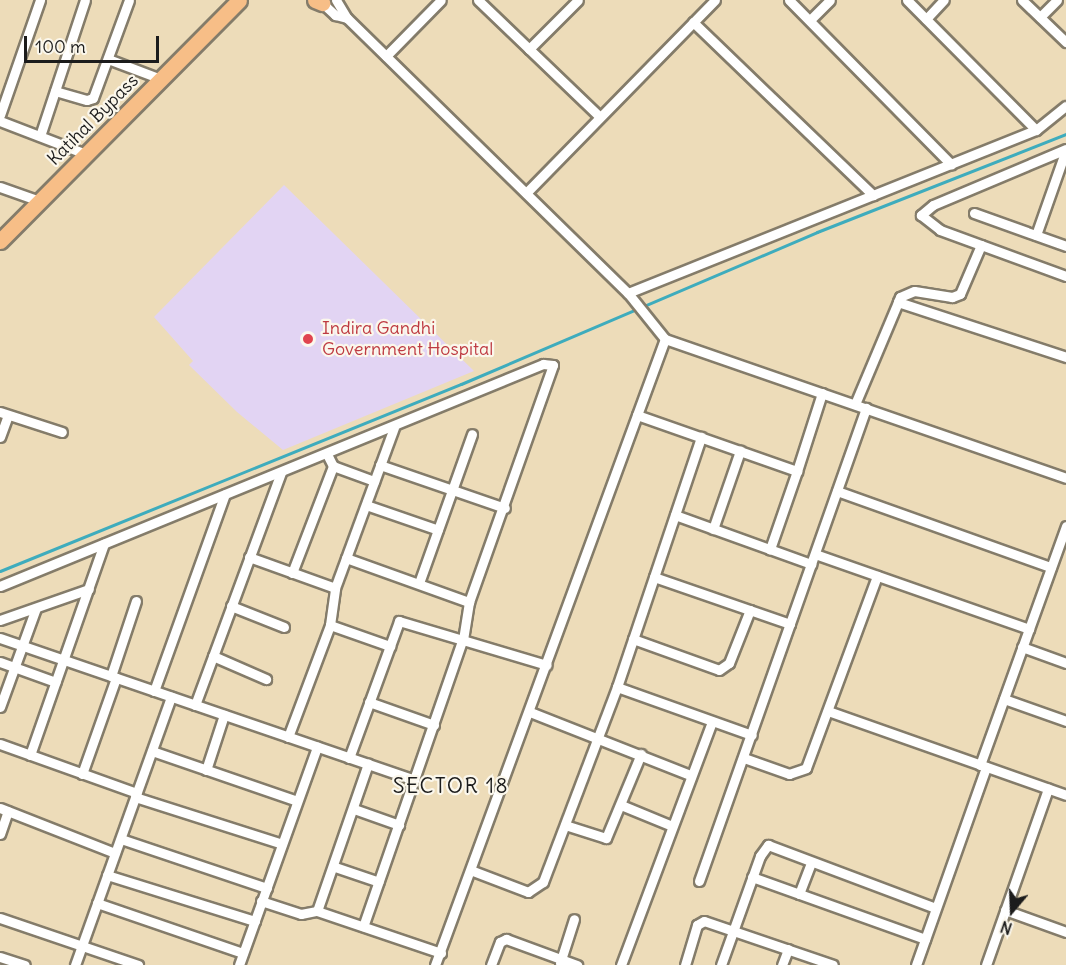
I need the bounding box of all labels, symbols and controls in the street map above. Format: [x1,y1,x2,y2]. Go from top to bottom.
scale bar [27,24,162,62]
text: 100 m [35,35,86,58]
street label: Katihal Bypass [43,70,143,170]
place label: Indira Gandhi Government Hospital [322,318,493,360]
marker: Indira Gandhi Government Hospital [299,330,317,348]
district label: SECTOR 18 [393,773,509,799]
north arrow [982,881,1042,941]
text: N [998,917,1015,939]

